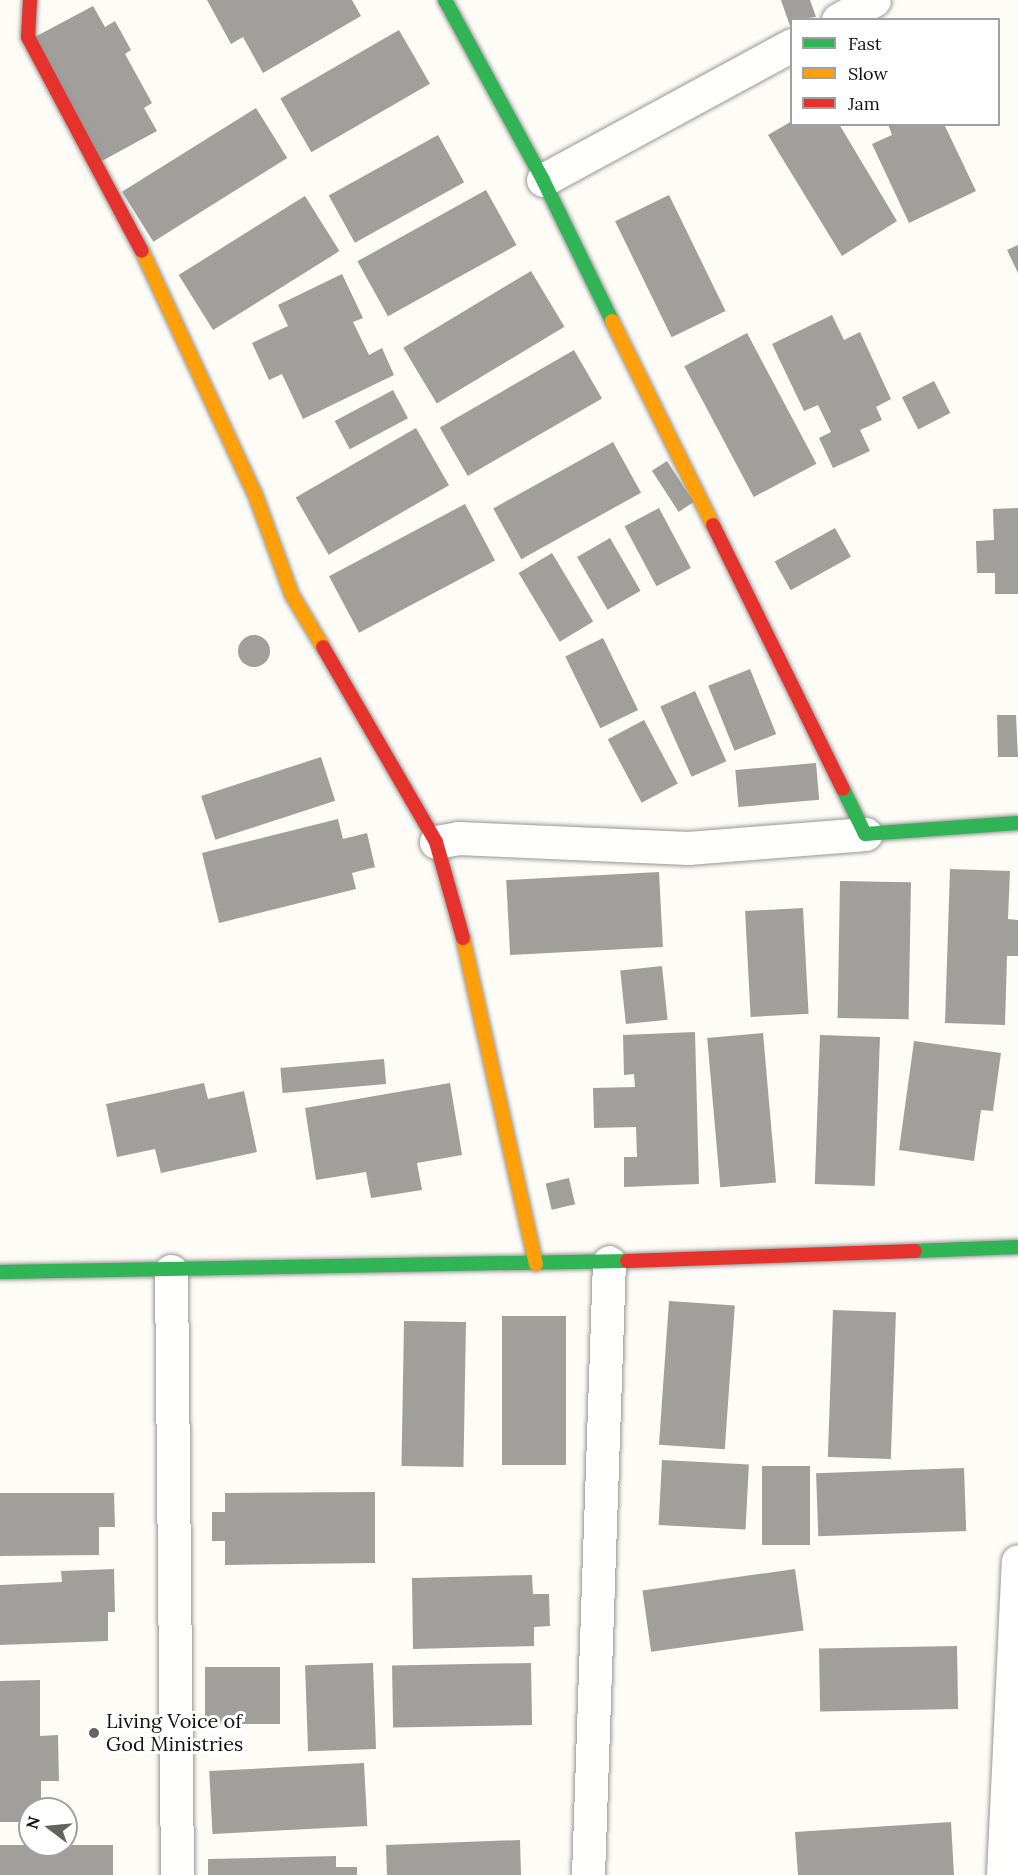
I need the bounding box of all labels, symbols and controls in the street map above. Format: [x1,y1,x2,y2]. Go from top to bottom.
legend [790,18,1000,126]
text: Fast [848,32,882,55]
text: Slow [848,62,888,85]
text: Jam [848,92,880,115]
place label: Living Voice of God Ministries [106,1709,243,1756]
marker: Living Voice of God Ministries [87,1726,101,1740]
north arrow [18,1797,78,1857]
text: N [21,1814,44,1831]

